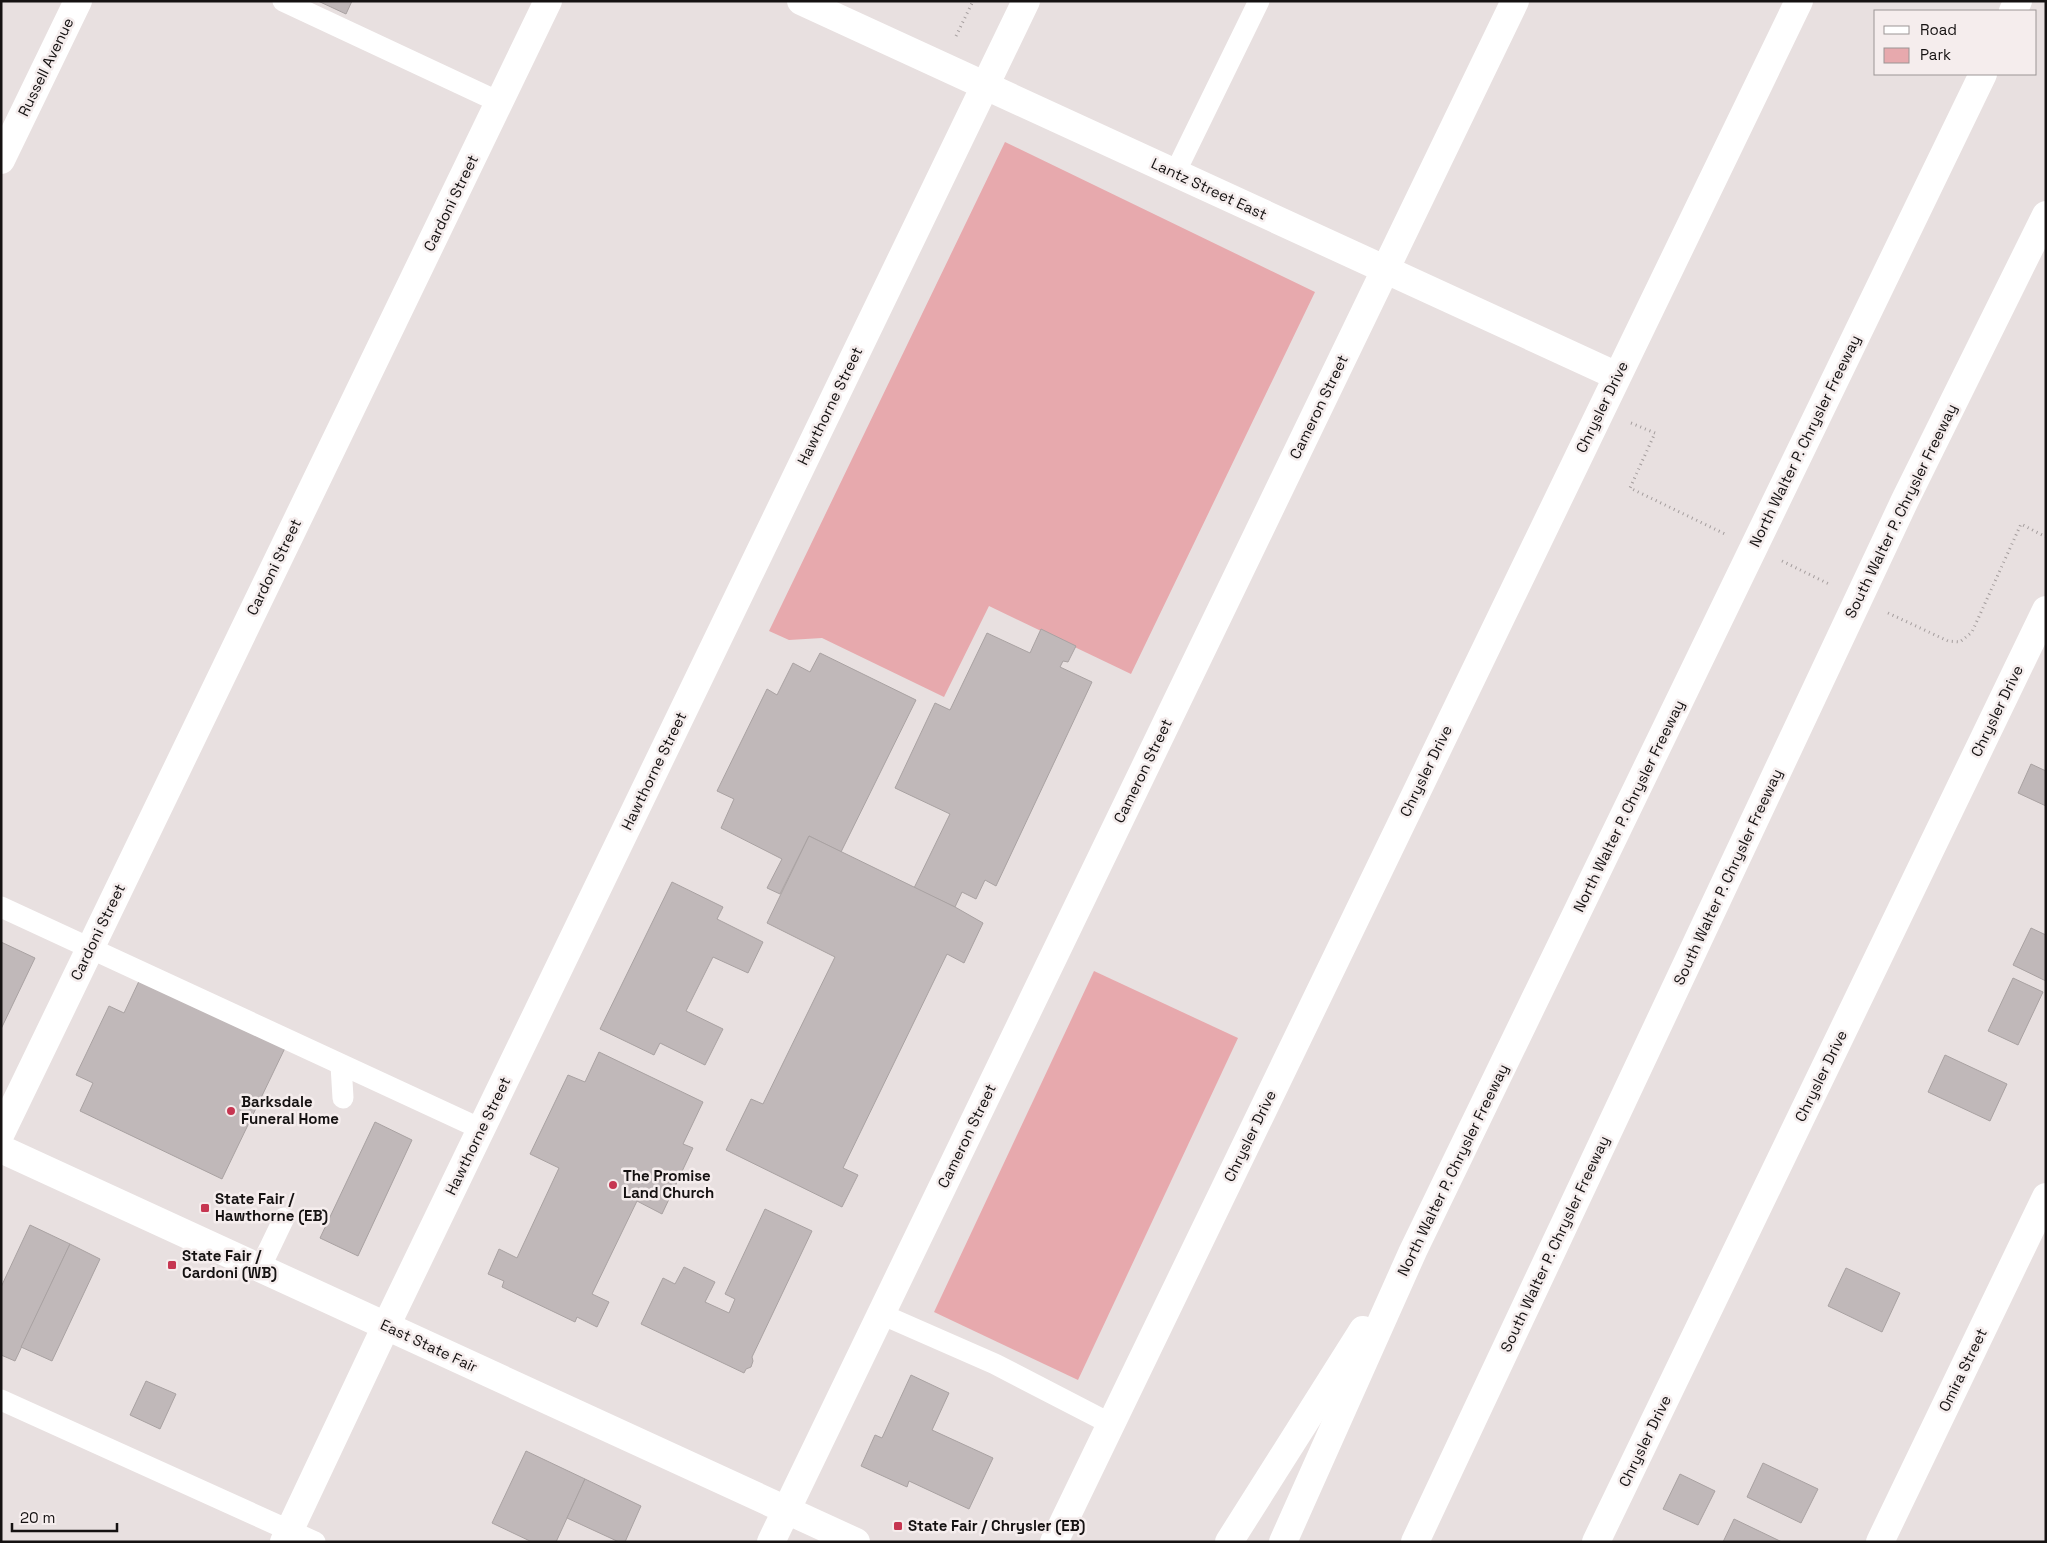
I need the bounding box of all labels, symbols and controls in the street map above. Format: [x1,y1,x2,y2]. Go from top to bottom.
legend [1874,10,2037,75]
street label: Russell Avenue [13,14,78,119]
text: Road [1920,20,1957,39]
text: Park [1920,45,1951,64]
street label: Cardoni Street [419,151,482,254]
street label: Lantz Street East [1148,153,1270,224]
street label: North Walter P. Chrysler Freeway [1745,332,1864,550]
street label: Hawthorne Street [793,344,866,468]
street label: Cameron Street [1285,351,1352,462]
street label: Chrysler Drive [1571,358,1632,456]
street label: South Walter P. Chrysler Freeway [1840,400,1961,621]
street label: Cardoni Street [242,515,305,618]
street label: Chrysler Drive [1966,662,2027,760]
street label: North Walter P. Chrysler Freeway [1569,697,1688,915]
street label: Hawthorne Street [617,709,690,833]
street label: Cameron Street [1109,715,1176,826]
street label: Chrysler Drive [1395,722,1456,820]
street label: South Walter P. Chrysler Freeway [1669,766,1786,988]
street label: Cardoni Street [66,880,129,983]
street label: Chrysler Drive [1790,1027,1851,1125]
street label: North Walter P. Chrysler Freeway [1393,1061,1512,1279]
street label: Hawthorne Street [441,1074,514,1198]
street label: Cameron Street [933,1080,1000,1191]
street label: Chrysler Drive [1219,1087,1280,1185]
place label: Barksdale Funeral Home [241,1092,339,1128]
marker: Barksdale Funeral Home [225,1105,237,1117]
street label: South Walter P. Chrysler Freeway [1496,1133,1613,1355]
place label: The Promise Land Church [623,1166,714,1202]
marker: The Promise Land Church [607,1179,619,1191]
place label: State Fair / Hawthorne (EB) [215,1189,328,1225]
marker: State Fair / Hawthorne (EB) [199,1202,211,1214]
place label: State Fair / Cardoni (WB) [182,1246,277,1282]
marker: State Fair / Cardoni (WB) [166,1259,178,1271]
street label: East State Fair [378,1315,481,1376]
street label: Omira Street [1934,1325,1991,1415]
street label: Chrysler Drive [1614,1392,1675,1490]
scale bar [12,1500,118,1532]
text: 20 m [20,1508,55,1527]
place label: State Fair / Chrysler (EB) [908,1516,1086,1535]
marker: State Fair / Chrysler (EB) [892,1520,904,1532]

